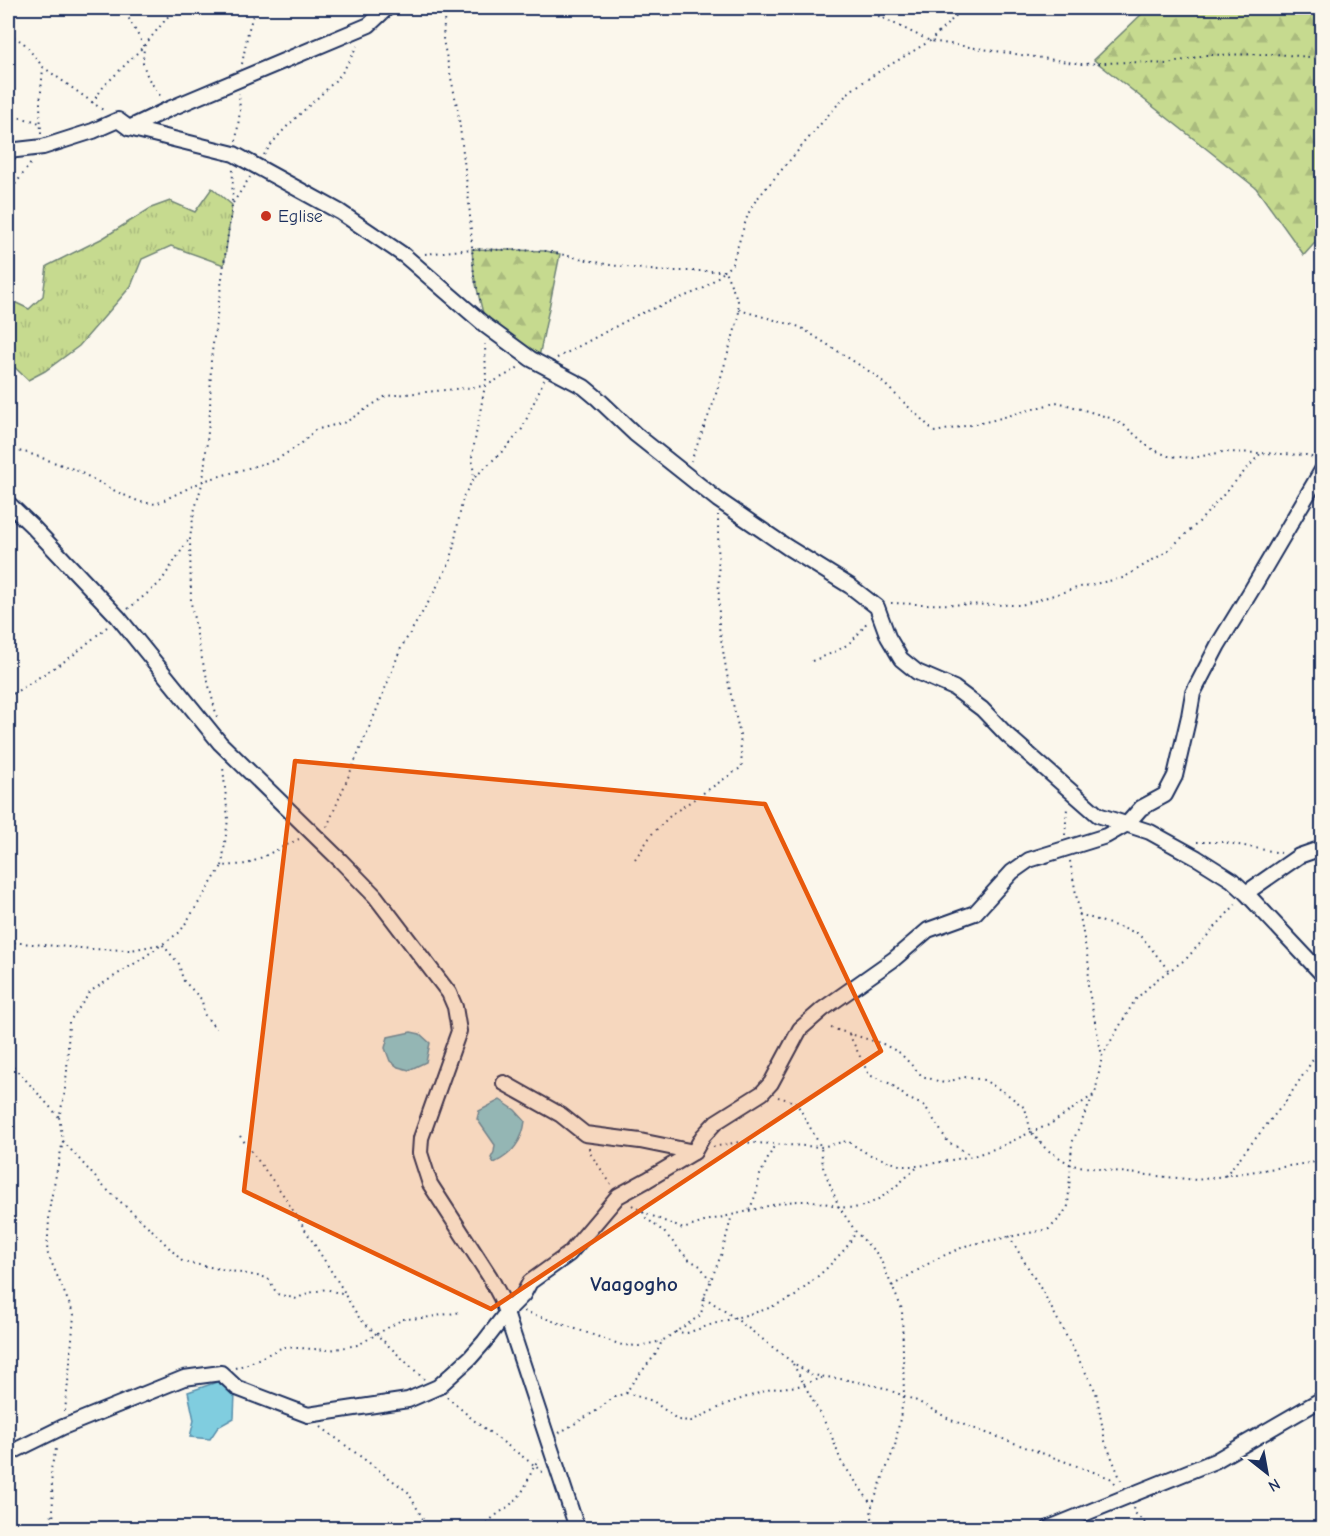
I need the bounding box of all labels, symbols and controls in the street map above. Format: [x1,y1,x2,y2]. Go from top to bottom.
place label: Eglise [278,206,323,227]
marker: Eglise [259,209,273,223]
district label: Vaagogho [590,1272,678,1296]
north arrow [1237,1443,1297,1503]
text: N [1265,1475,1283,1495]

